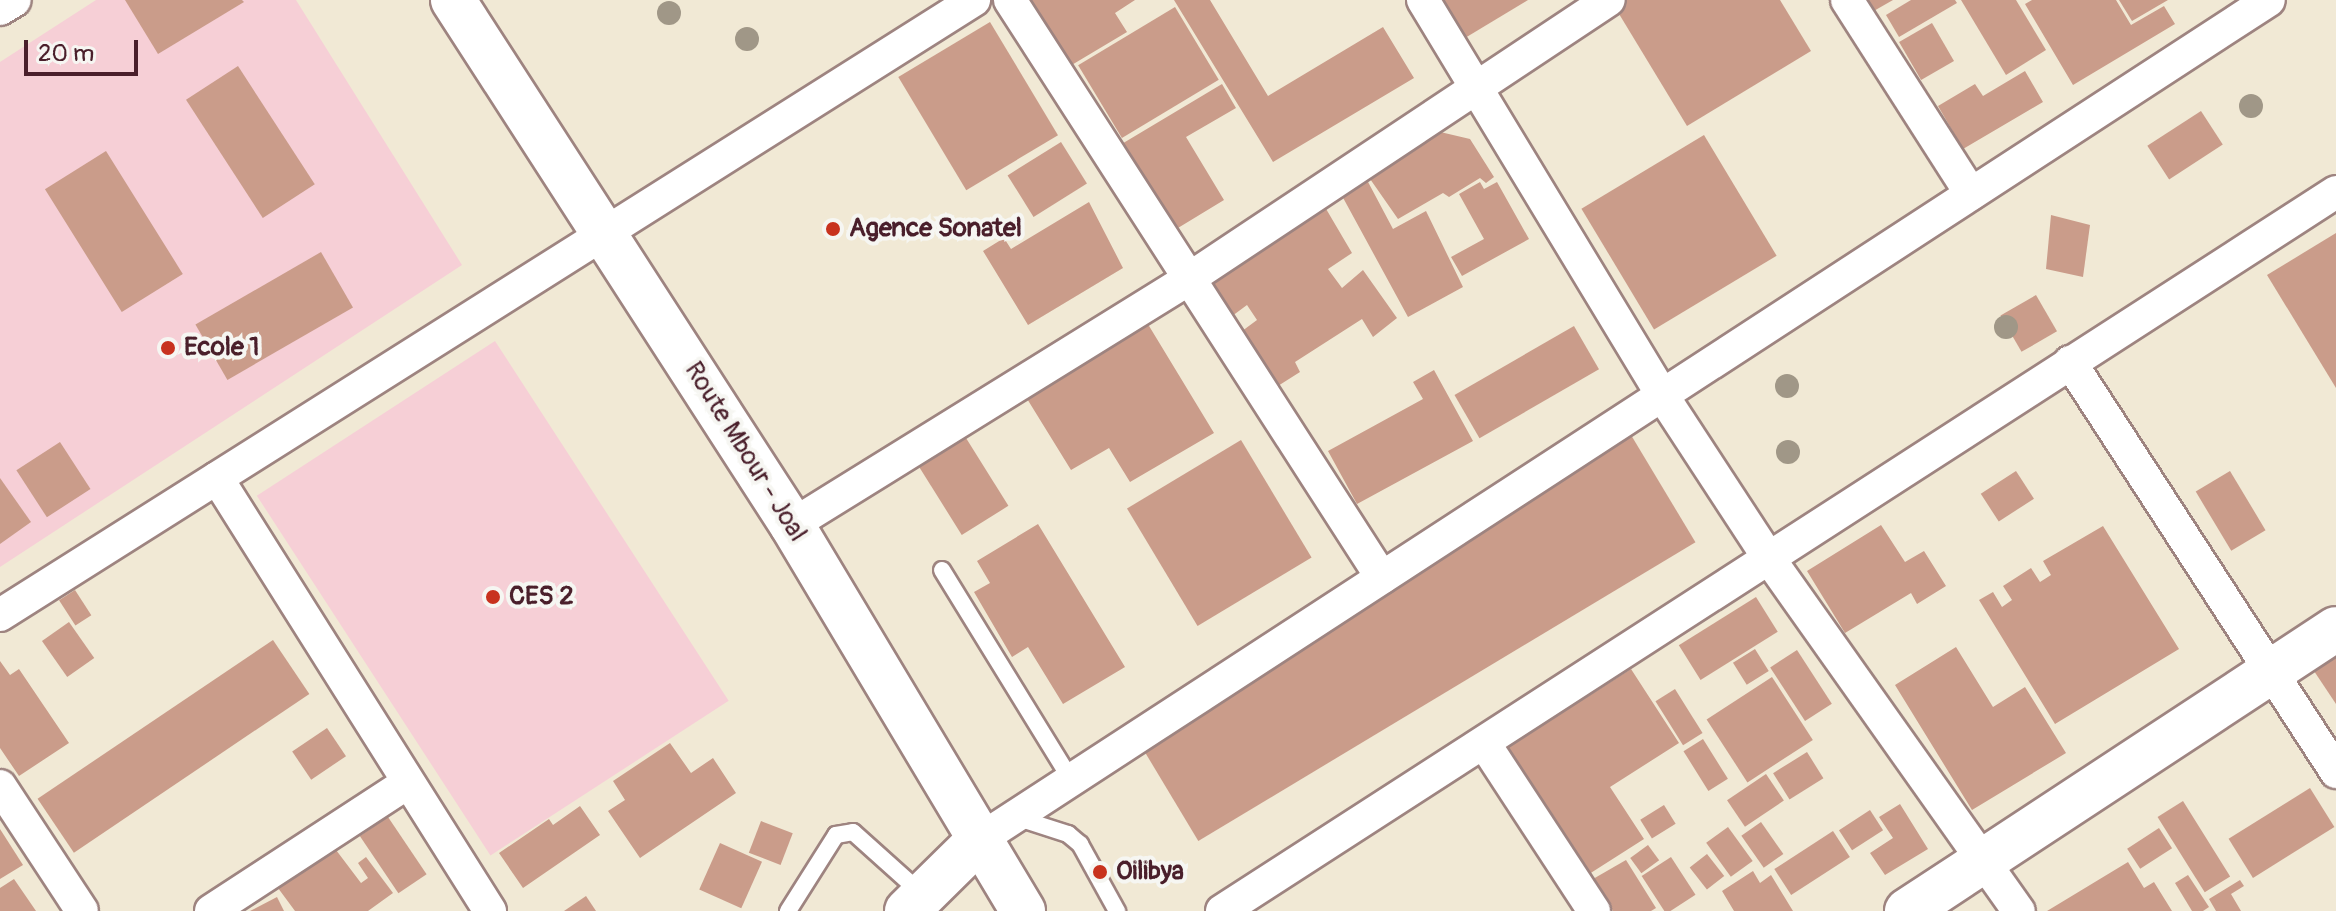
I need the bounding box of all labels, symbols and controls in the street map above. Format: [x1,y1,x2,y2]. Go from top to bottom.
scale bar [28,24,142,74]
text: 20 m [38,39,94,68]
place label: Agence Sonatel [849,213,1022,245]
marker: Agence Sonatel [824,220,842,238]
place label: Ecole 1 [184,332,260,364]
marker: Ecole 1 [159,339,177,357]
street label: Route Mbour - Joal [677,356,813,548]
place label: CES 2 [509,581,574,613]
marker: CES 2 [484,588,502,606]
place label: Oilibya [1116,856,1184,888]
marker: Oilibya [1091,863,1109,881]

